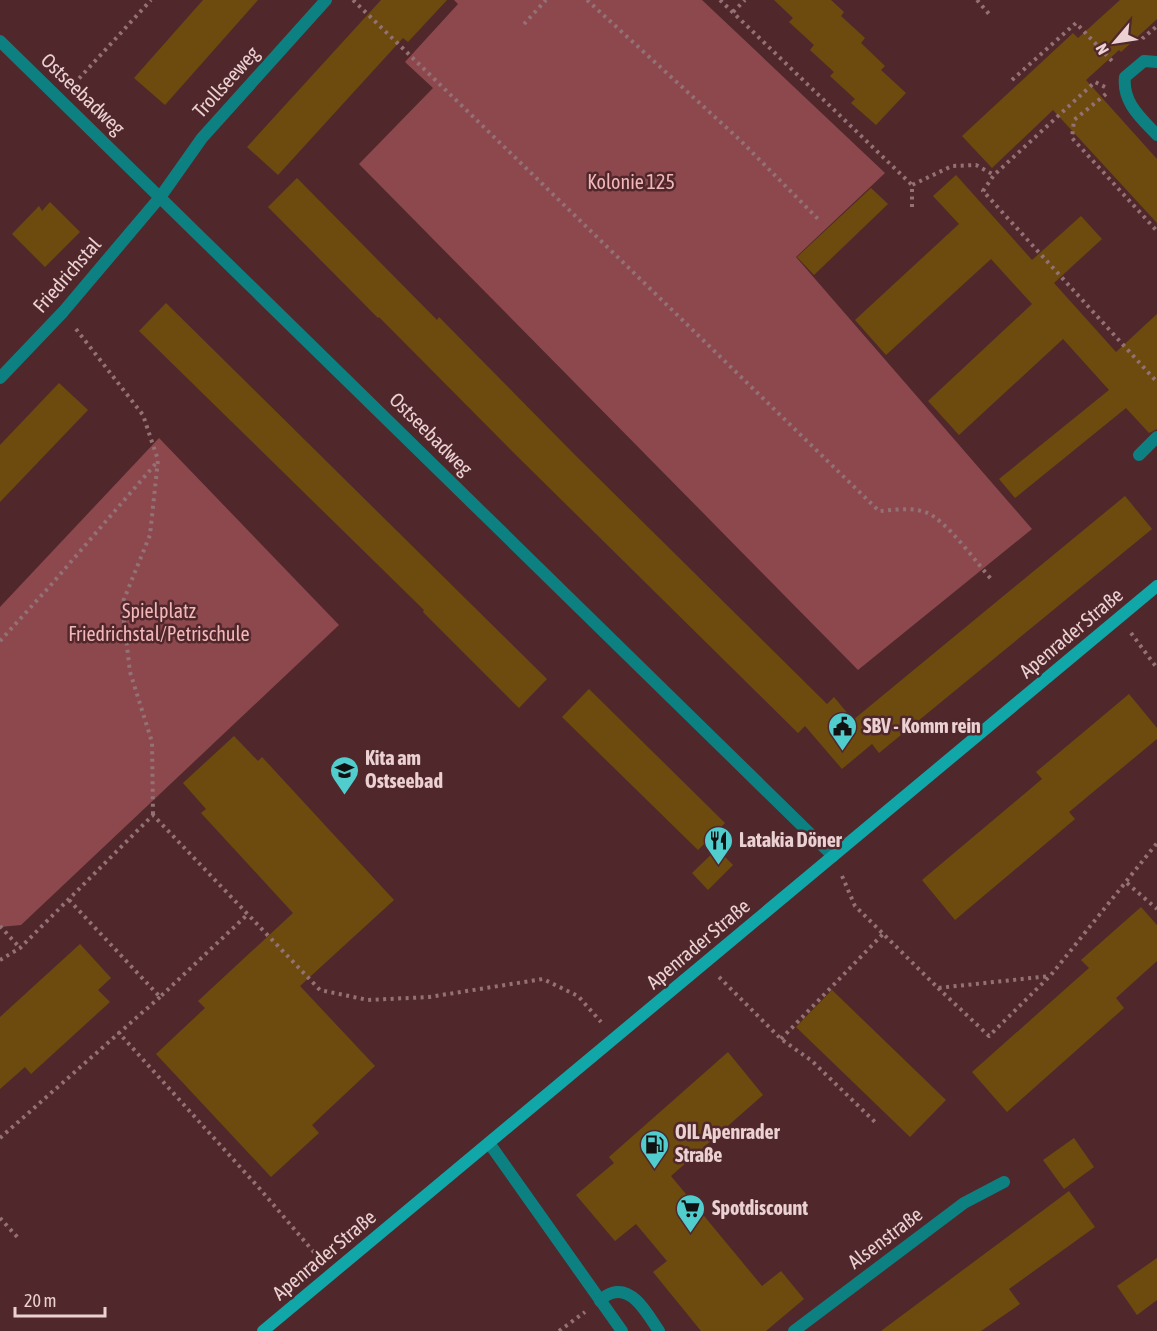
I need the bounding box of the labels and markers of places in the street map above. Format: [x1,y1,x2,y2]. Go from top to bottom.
public building icon: SBV - Komm rein [826,710,858,752]
place label: SBV - Komm rein [863,714,981,737]
place label: Kita am Ostseebad [365,746,443,792]
school or university icon: Kita am Ostseebad [328,754,360,796]
restaurant icon: Latakia Döner [702,824,734,866]
place label: Latakia Döner [739,828,843,851]
place label: OIL Apenrader Straße [675,1120,781,1166]
fuel station icon: OIL Apenrader Straße [638,1128,670,1170]
supermarket icon: Spotdiscount [675,1192,707,1234]
place label: Spotdiscount [712,1196,808,1219]

